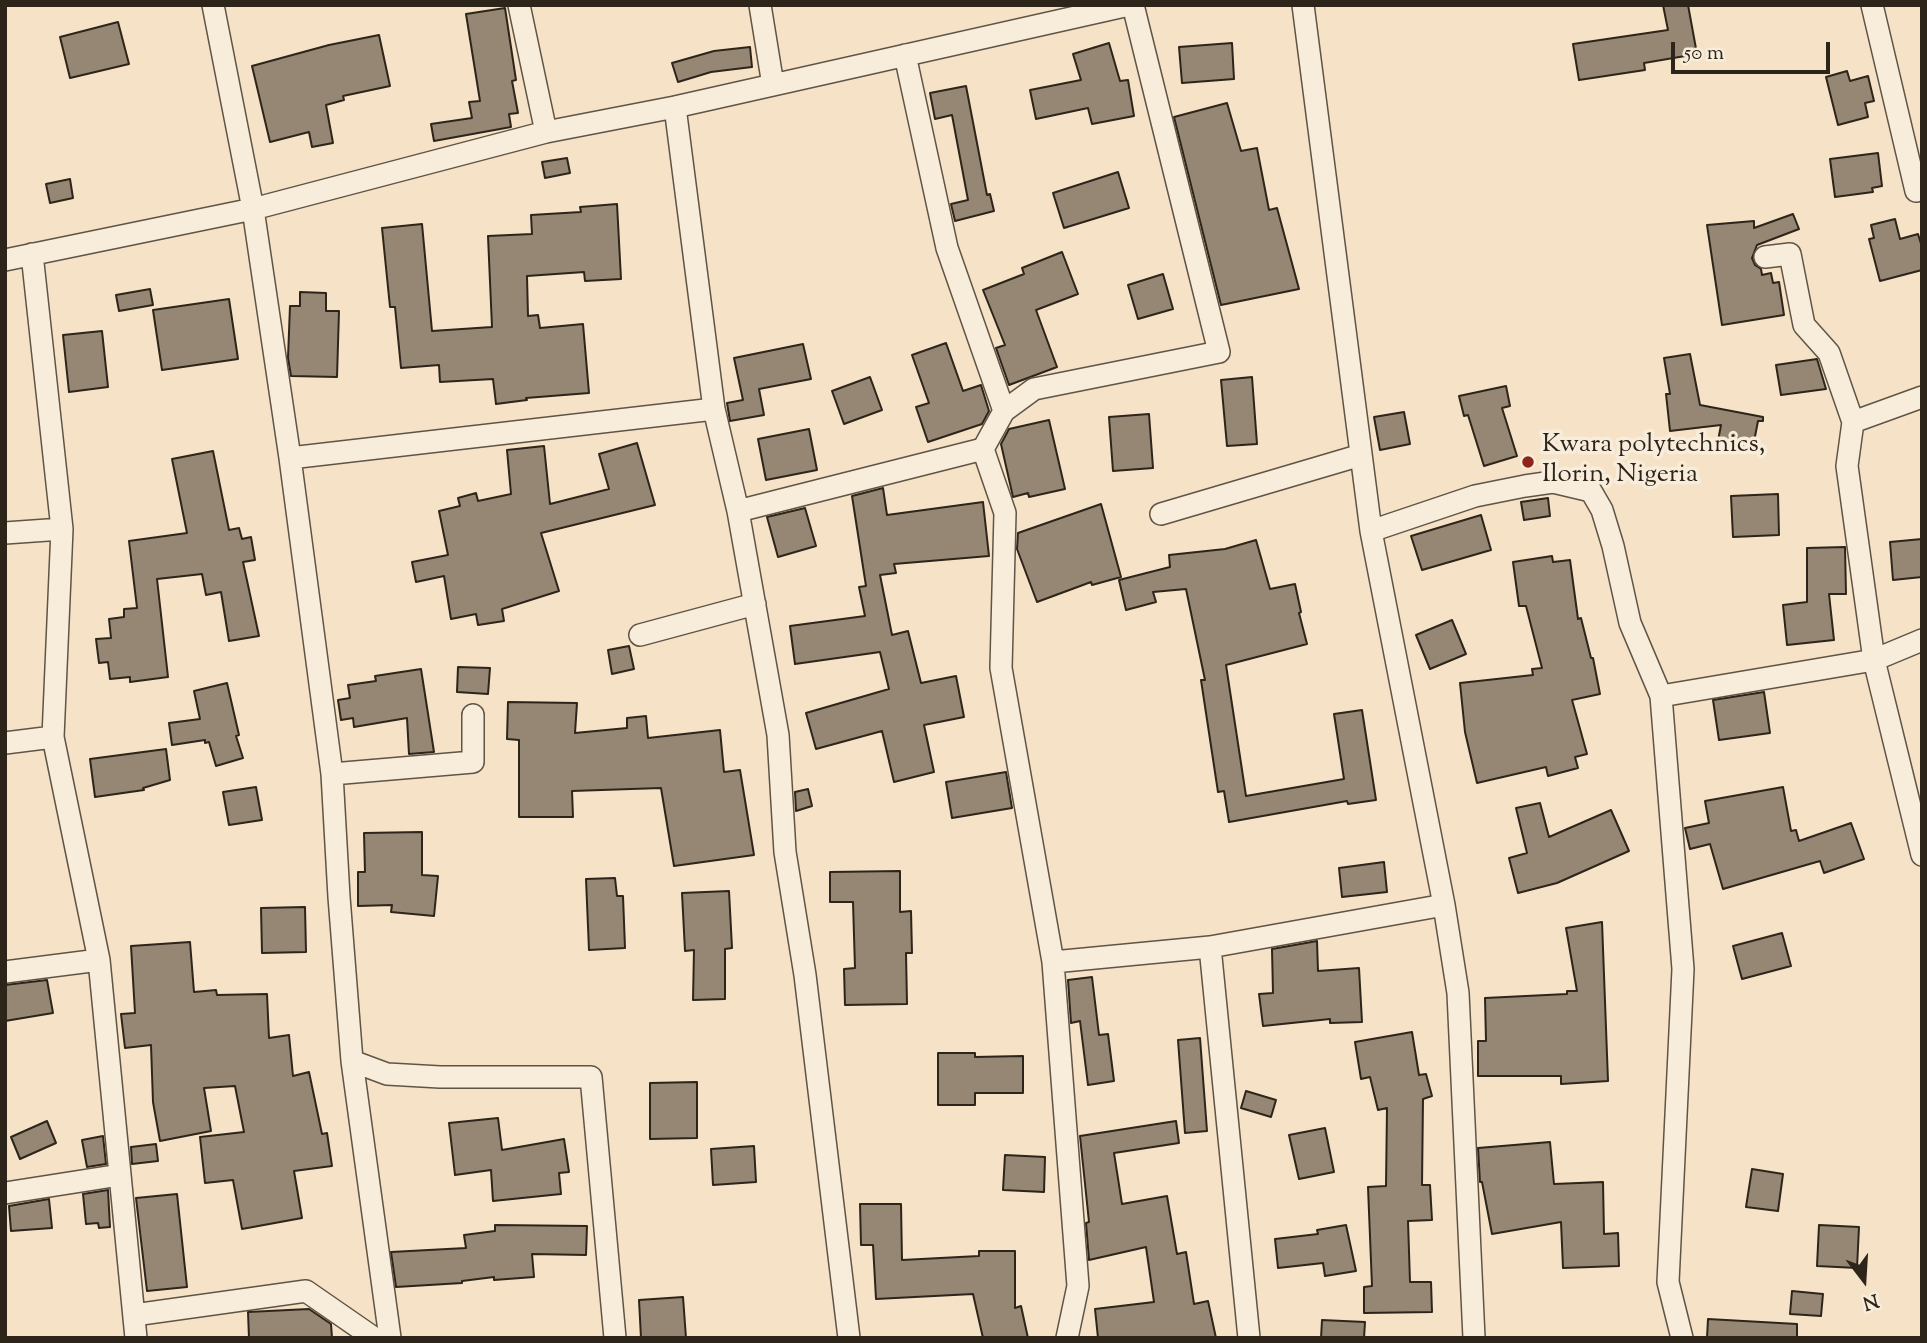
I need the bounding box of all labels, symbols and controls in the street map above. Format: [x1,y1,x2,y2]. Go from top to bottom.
scale bar [1675,28,1834,72]
text: 50 m [1684,39,1724,69]
place label: Kwara polytechnics, Ilorin, Nigeria [1542,431,1765,492]
marker: Kwara polytechnics, Ilorin, Nigeria [1520,454,1536,470]
north arrow [1829,1245,1899,1315]
text: N [1859,1285,1881,1316]

